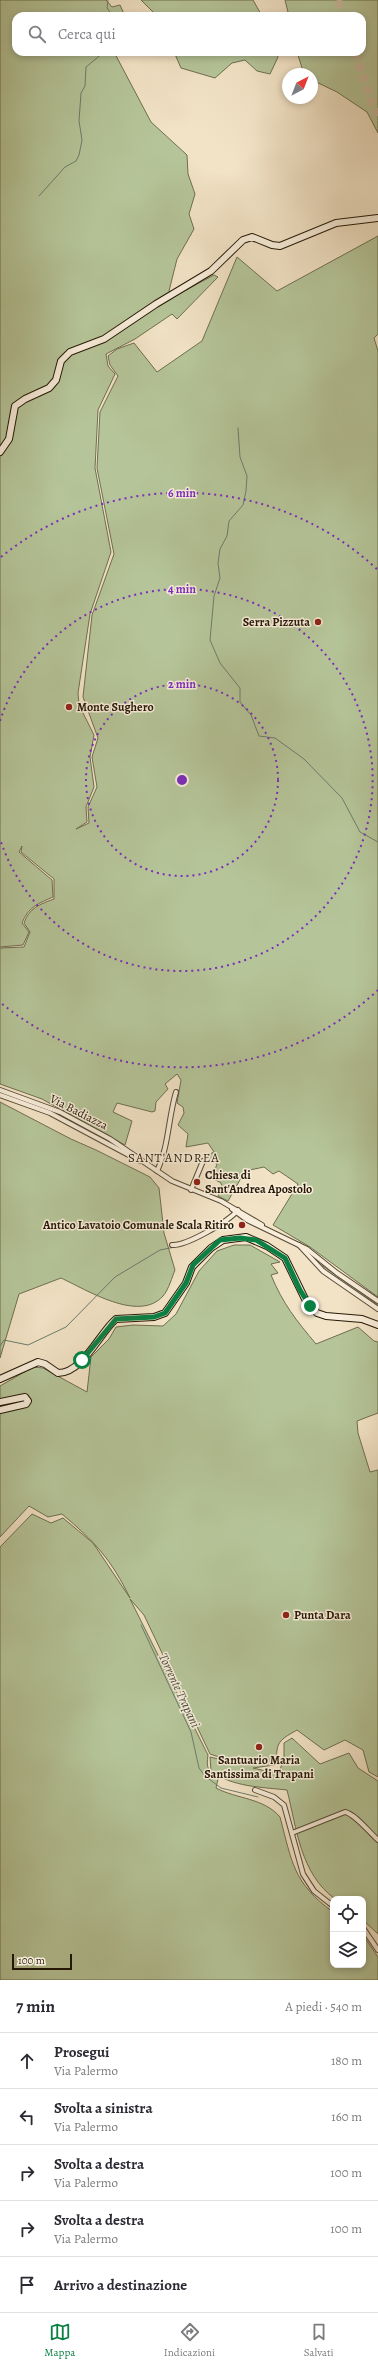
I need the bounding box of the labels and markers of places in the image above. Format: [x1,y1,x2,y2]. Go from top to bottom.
place label: Serra Pizzuta [243,614,310,630]
marker: Serra Pizzuta [313,617,323,627]
place label: Monte Sughero [77,699,154,715]
marker: Monte Sughero [64,702,74,712]
centre of rings [175,773,189,787]
place label: Chiesa di Sant'Andrea Apostolo [205,1167,312,1197]
marker: Chiesa di Sant'Andrea Apostolo [192,1177,202,1187]
place label: Antico Lavatoio Comunale Scala Ritiro [42,1217,234,1233]
marker: Antico Lavatoio Comunale Scala Ritiro [237,1220,247,1230]
place label: Punta Dara [294,1607,351,1623]
marker: Punta Dara [281,1610,291,1620]
marker: Santuario Maria Santissima di Trapani [254,1742,264,1752]
place label: Santuario Maria Santissima di Trapani [204,1752,314,1782]

